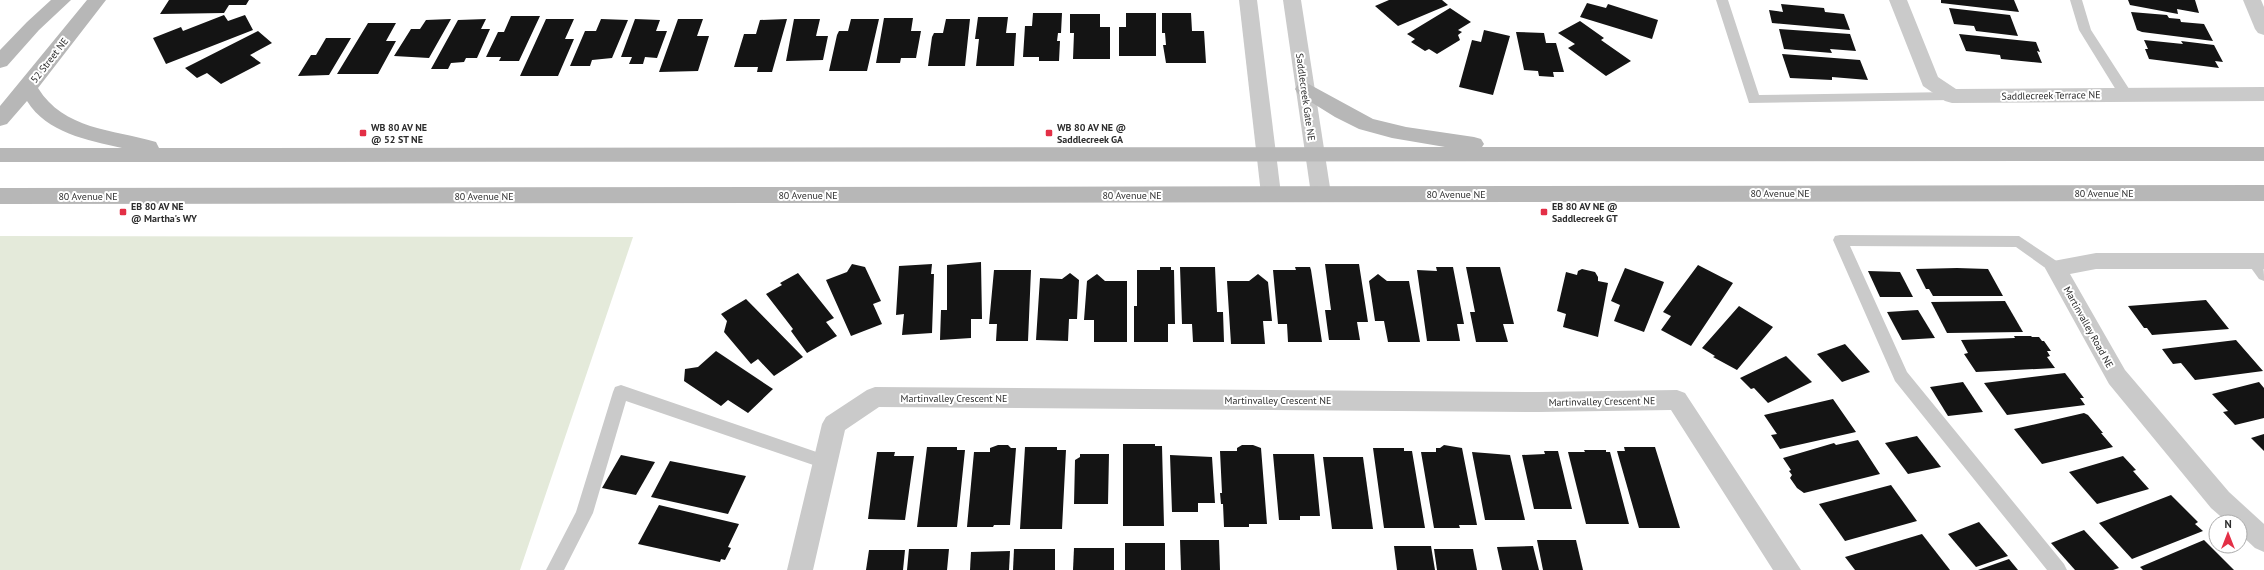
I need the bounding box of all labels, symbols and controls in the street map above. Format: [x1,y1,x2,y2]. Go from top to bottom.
street label: 52 Street NE [28,35,71,86]
street label: Saddlecreek Gate NE [1293,52,1318,142]
street label: Saddlecreek Terrace NE [2001,88,2101,103]
place label: WB 80 AV NE @ 52 ST NE [371,121,427,146]
place label: WB 80 AV NE @ Saddlecreek GA [1057,121,1126,146]
marker: WB 80 AV NE @ 52 ST NE [358,128,368,138]
marker: WB 80 AV NE @ Saddlecreek GA [1044,128,1054,138]
street label: 80 Avenue NE [1750,187,1810,200]
street label: 80 Avenue NE [2074,187,2134,200]
street label: 80 Avenue NE [1426,188,1486,201]
street label: 80 Avenue NE [778,189,838,202]
street label: 80 Avenue NE [1102,189,1162,202]
street label: 80 Avenue NE [58,190,118,203]
street label: 80 Avenue NE [454,190,514,203]
place label: EB 80 AV NE @ Martha's WY [131,200,197,225]
place label: EB 80 AV NE @ Saddlecreek GT [1552,200,1618,225]
marker: EB 80 AV NE @ Martha's WY [118,207,128,217]
marker: EB 80 AV NE @ Saddlecreek GT [1539,207,1549,217]
street label: Martinvalley Road NE [2061,284,2116,370]
street label: Martinvalley Crescent NE [901,392,1007,405]
street label: Martinvalley Crescent NE [1225,394,1331,407]
street label: Martinvalley Crescent NE [1549,394,1656,409]
north arrow [2208,514,2248,554]
text: N [2224,517,2232,531]

